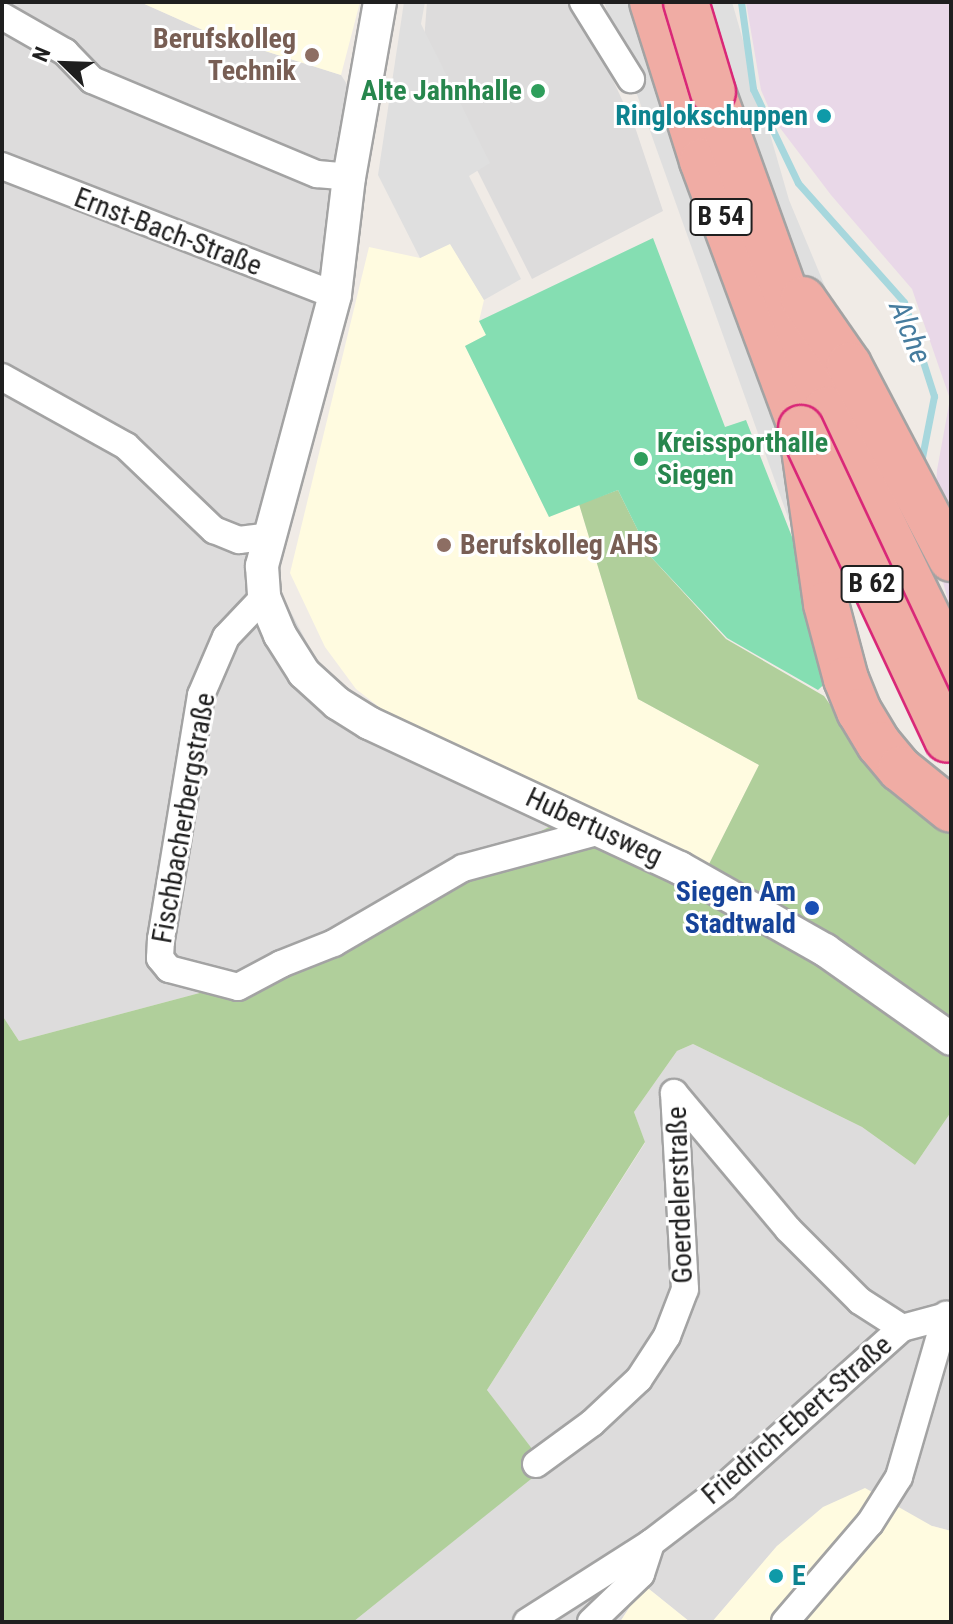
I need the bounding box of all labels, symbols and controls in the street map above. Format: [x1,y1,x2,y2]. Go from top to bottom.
place label: Berufskolleg Technik [153,22,296,88]
north arrow [24,24,104,104]
text: N [27,43,56,66]
marker: Berufskolleg Technik [303,46,321,64]
place label: Alte Jahnhalle [361,74,522,108]
marker: Alte Jahnhalle [529,82,547,100]
place label: Ringlokschuppen [615,99,808,133]
marker: Ringlokschuppen [815,107,833,125]
street label: Ernst-Bach-Straße [70,181,266,283]
road number: B 54 [689,195,753,239]
water label: Alche [881,295,939,369]
place label: Kreissporthalle Siegen [657,426,828,492]
marker: Kreissporthalle Siegen [632,450,650,468]
place label: Berufskolleg AHS [460,528,658,562]
marker: Berufskolleg AHS [435,536,453,554]
road number: B 62 [840,562,904,606]
street label: Fischbacherbergstraße [145,690,223,946]
street label: Hubertusweg [520,781,668,873]
place label: Siegen Am Stadtwald [676,875,796,941]
marker: Siegen Am Stadtwald [803,899,821,917]
street label: Goerdelerstraße [660,1106,700,1284]
street label: Friedrich-Ebert-Straße [695,1328,899,1512]
place label: E [792,1559,806,1593]
marker: E [767,1567,785,1585]

